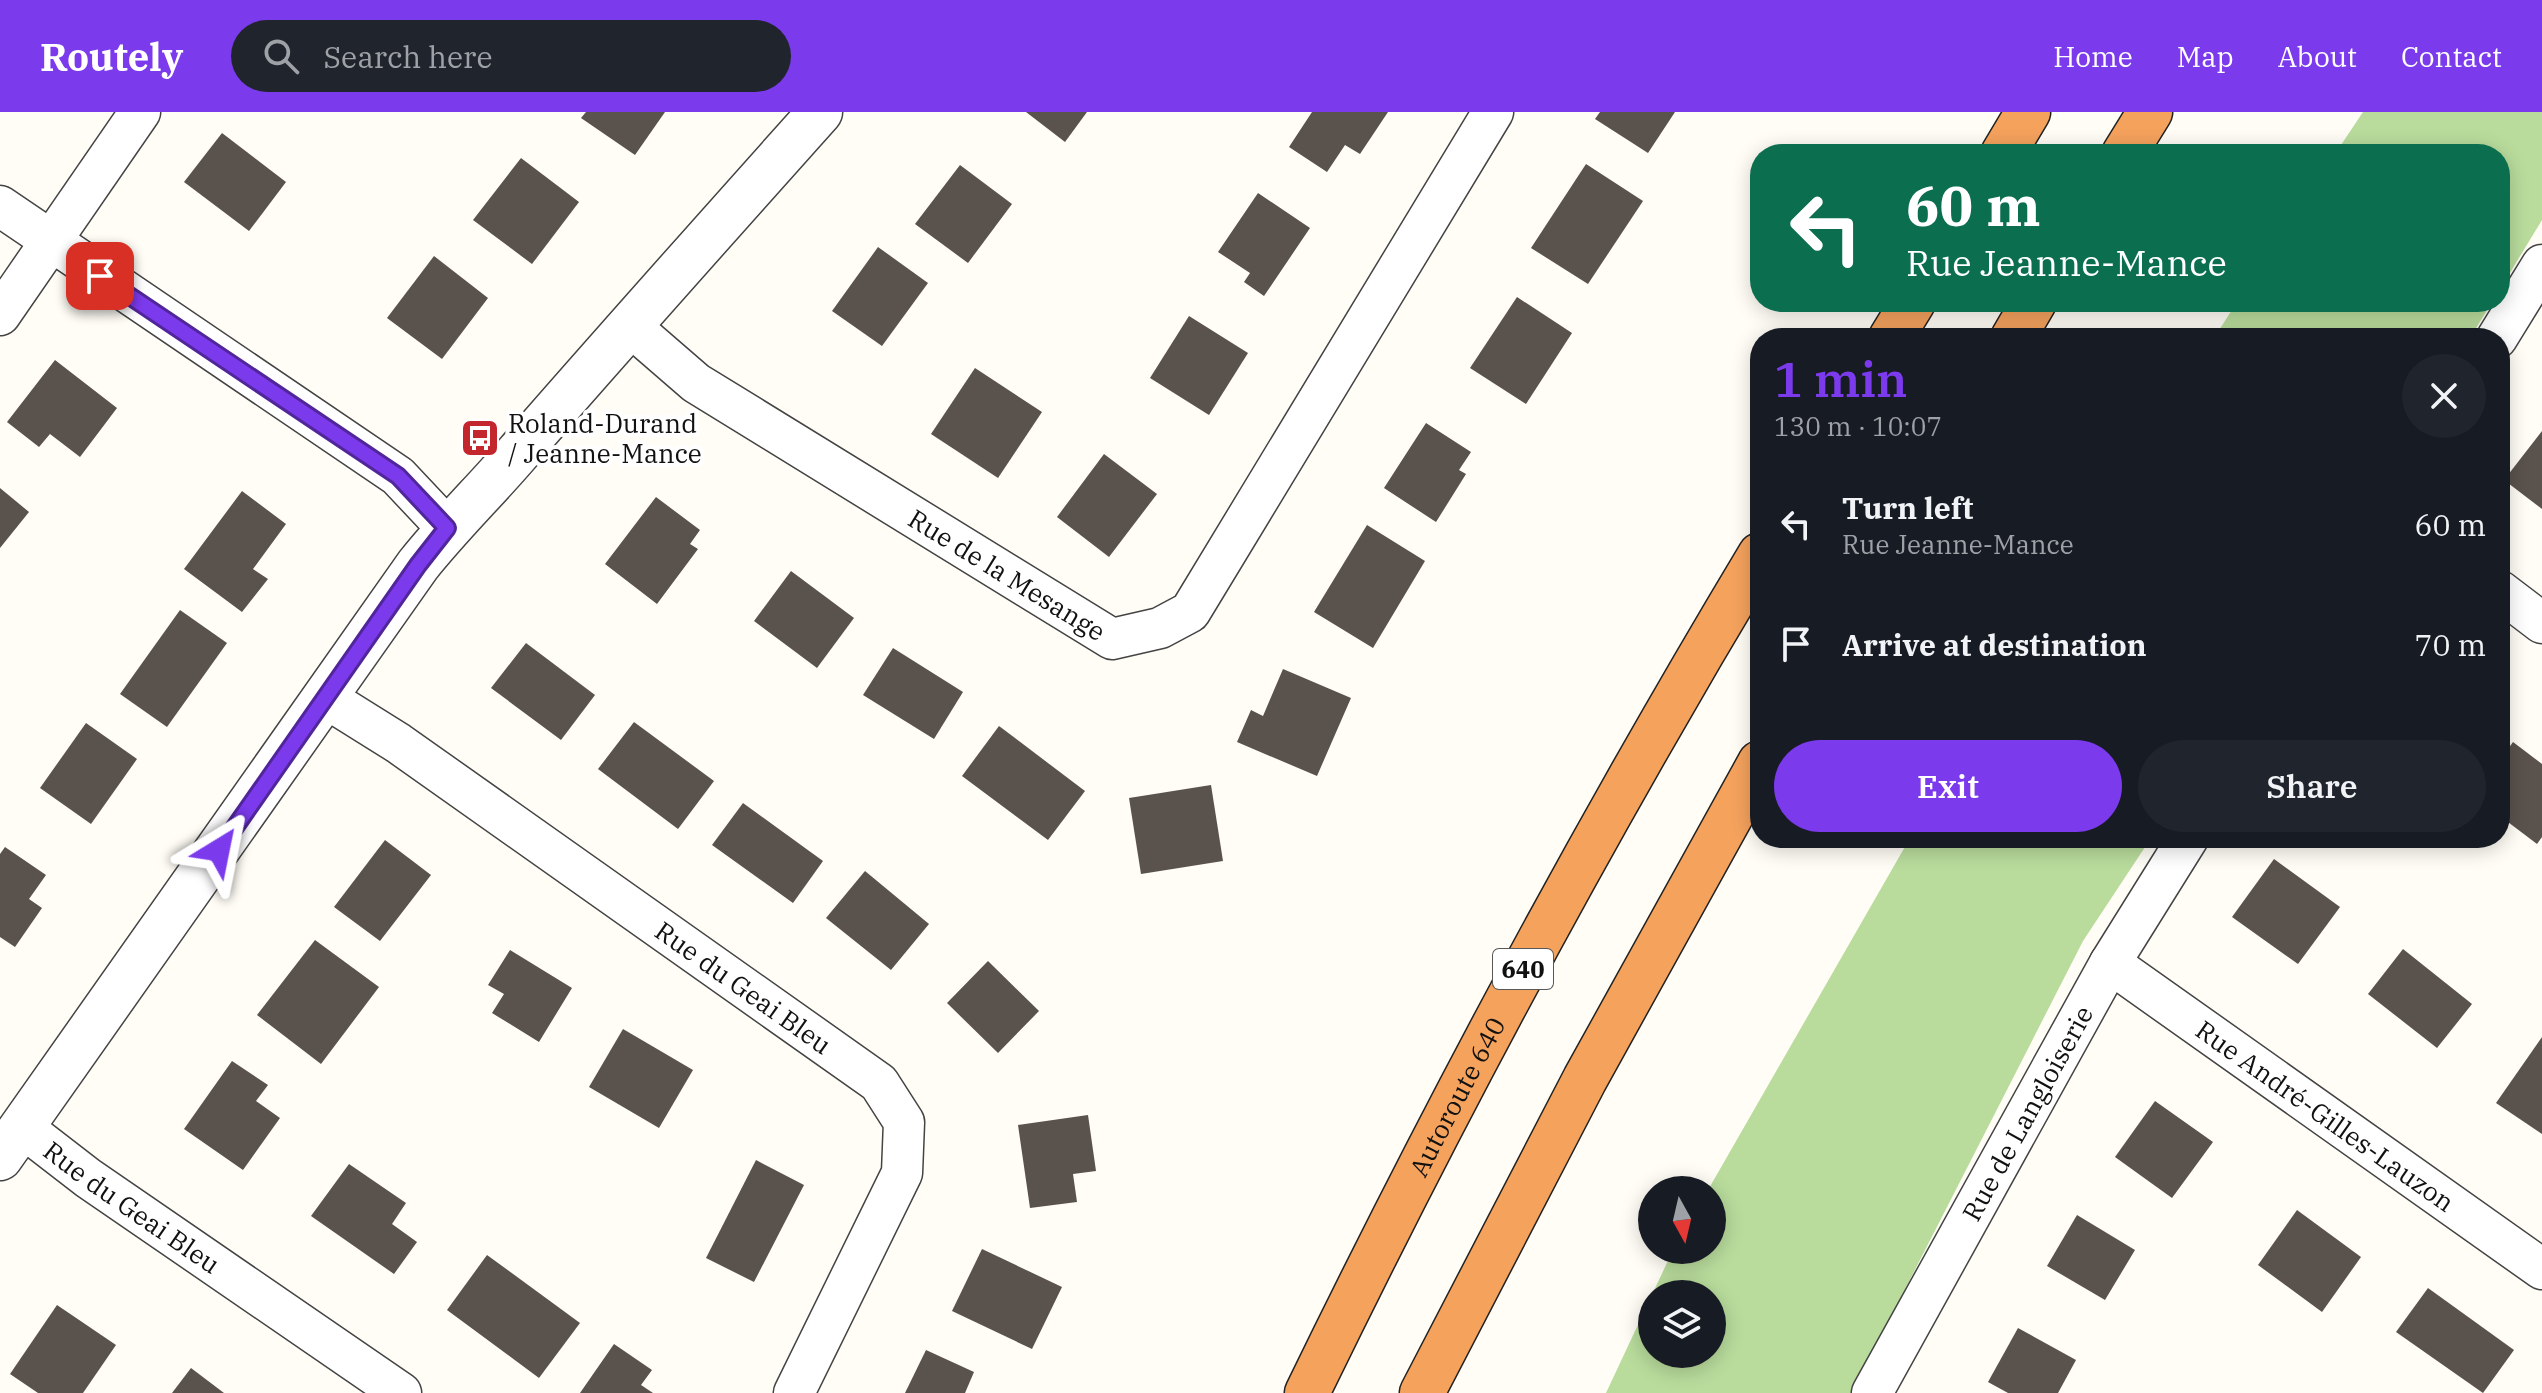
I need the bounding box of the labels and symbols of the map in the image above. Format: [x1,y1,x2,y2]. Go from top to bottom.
pin [66,242,134,310]
place label: Roland-Durand / Jeanne-Mance [508,406,702,470]
bus stop icon: Roland-Durand / Jeanne-Mance [459,417,501,459]
street label: Rue de la Mesange [902,501,1112,648]
position arrow [177,808,261,892]
street label: Rue du Geai Bleu [649,913,838,1061]
road number: 640 [1493,949,1553,989]
street label: Rue de Langloiserie [1954,1000,2100,1227]
street label: Autoroute 640 [1401,1011,1512,1182]
street label: Rue André-Gilles-Lauzon [2189,1012,2461,1219]
street label: Rue du Geai Bleu [37,1133,227,1281]
north arrow [1638,1176,1726,1264]

